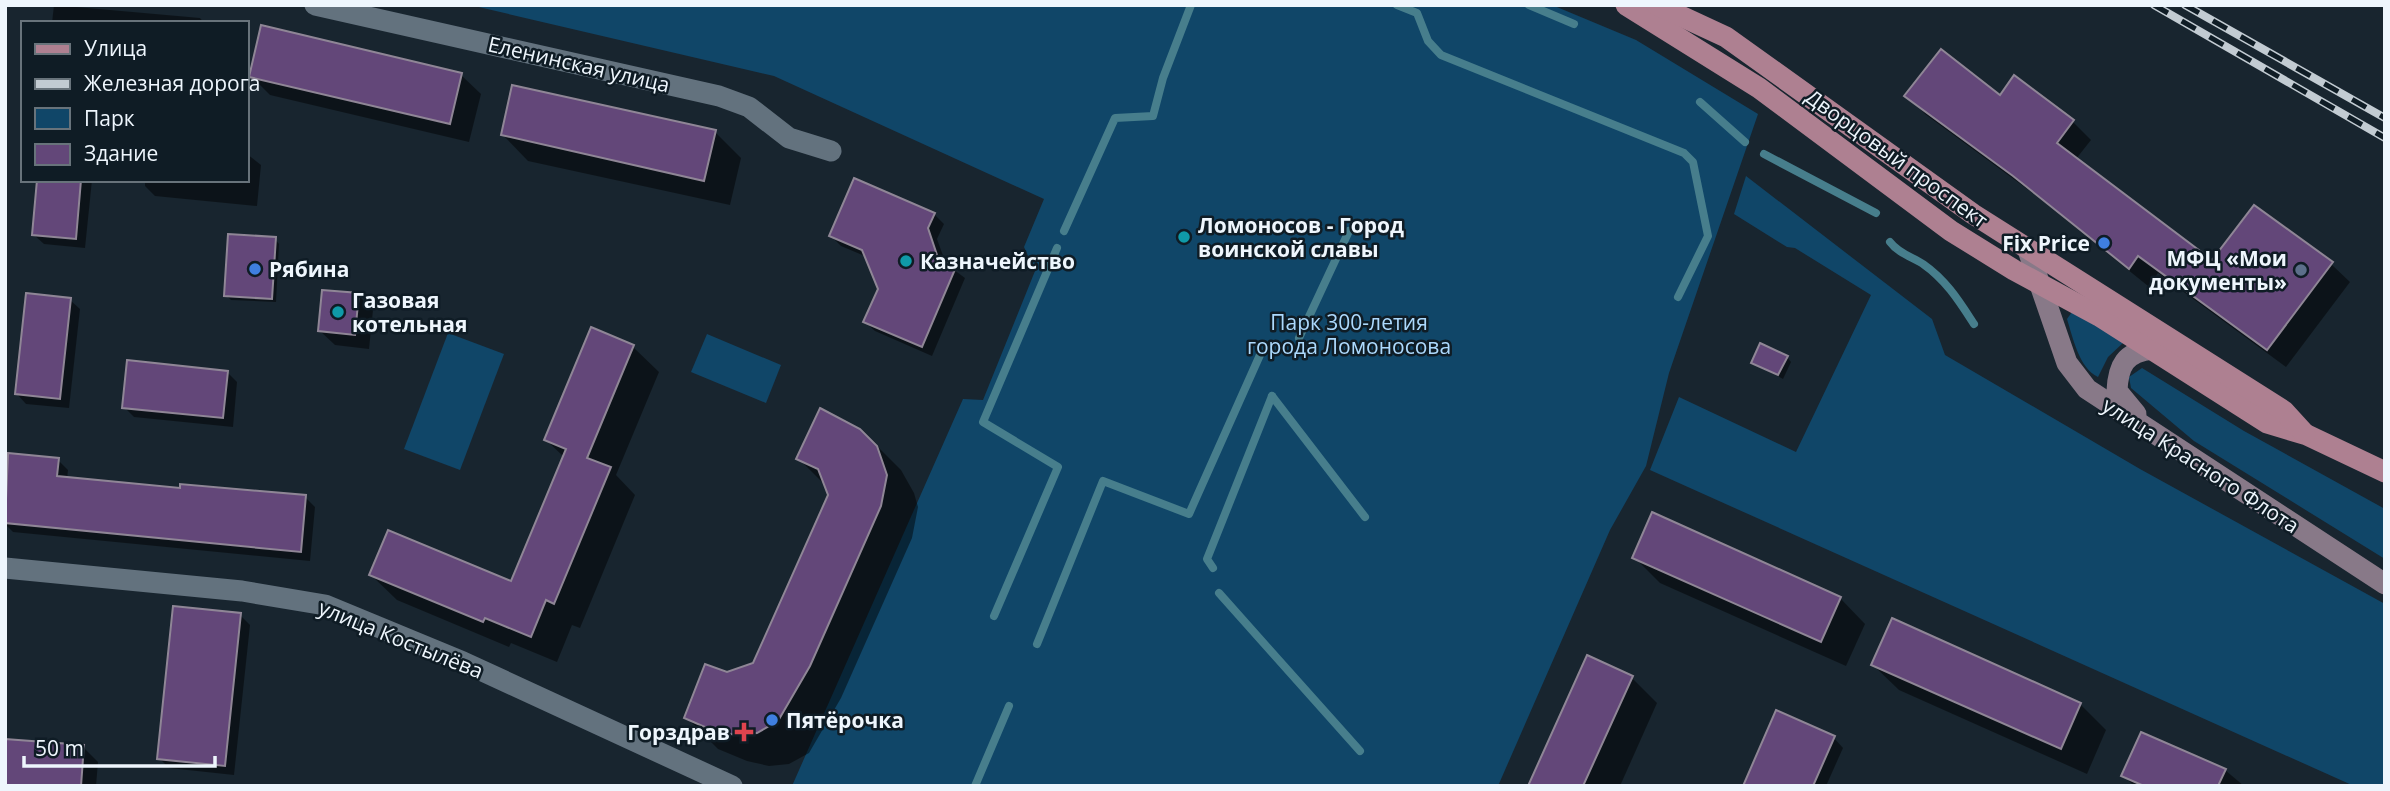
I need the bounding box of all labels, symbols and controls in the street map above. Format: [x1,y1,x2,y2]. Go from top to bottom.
legend [21,21,248,182]
street label: Еленинская улица [485,29,673,99]
text: Улица [84,34,147,62]
text: Железная дорога [84,69,260,97]
street label: Дворцовый проспект [1800,82,1994,234]
text: Парк [84,104,135,132]
text: Здание [84,139,158,167]
place label: Ломоносов - Город воинской славы [1198,211,1404,263]
marker: Ломоносов - Город воинской славы [1176,229,1192,245]
place label: Fix Price [2002,229,2090,257]
marker: Fix Price [2096,235,2112,251]
place label: МФЦ «Мои документы» [2149,244,2287,296]
place label: Казначейство [920,247,1075,275]
marker: Казначейство [898,253,914,269]
place label: Рябина [269,255,349,283]
marker: Рябина [247,261,263,277]
marker: МФЦ «Мои документы» [2293,262,2309,278]
place label: Газовая котельная [352,286,468,338]
marker: Газовая котельная [330,304,346,320]
park label: Парк 300-летия города Ломоносова [1247,308,1451,360]
street label: улица Красного Флота [2097,391,2305,539]
street label: улица Костылёва [315,593,487,685]
place label: Пятёрочка [786,706,904,734]
marker: Пятёрочка [764,712,780,728]
place label: Горздрав [627,718,730,746]
scale bar [24,724,215,768]
marker: Горздрав [736,724,752,740]
text: 50 m [35,734,84,762]

